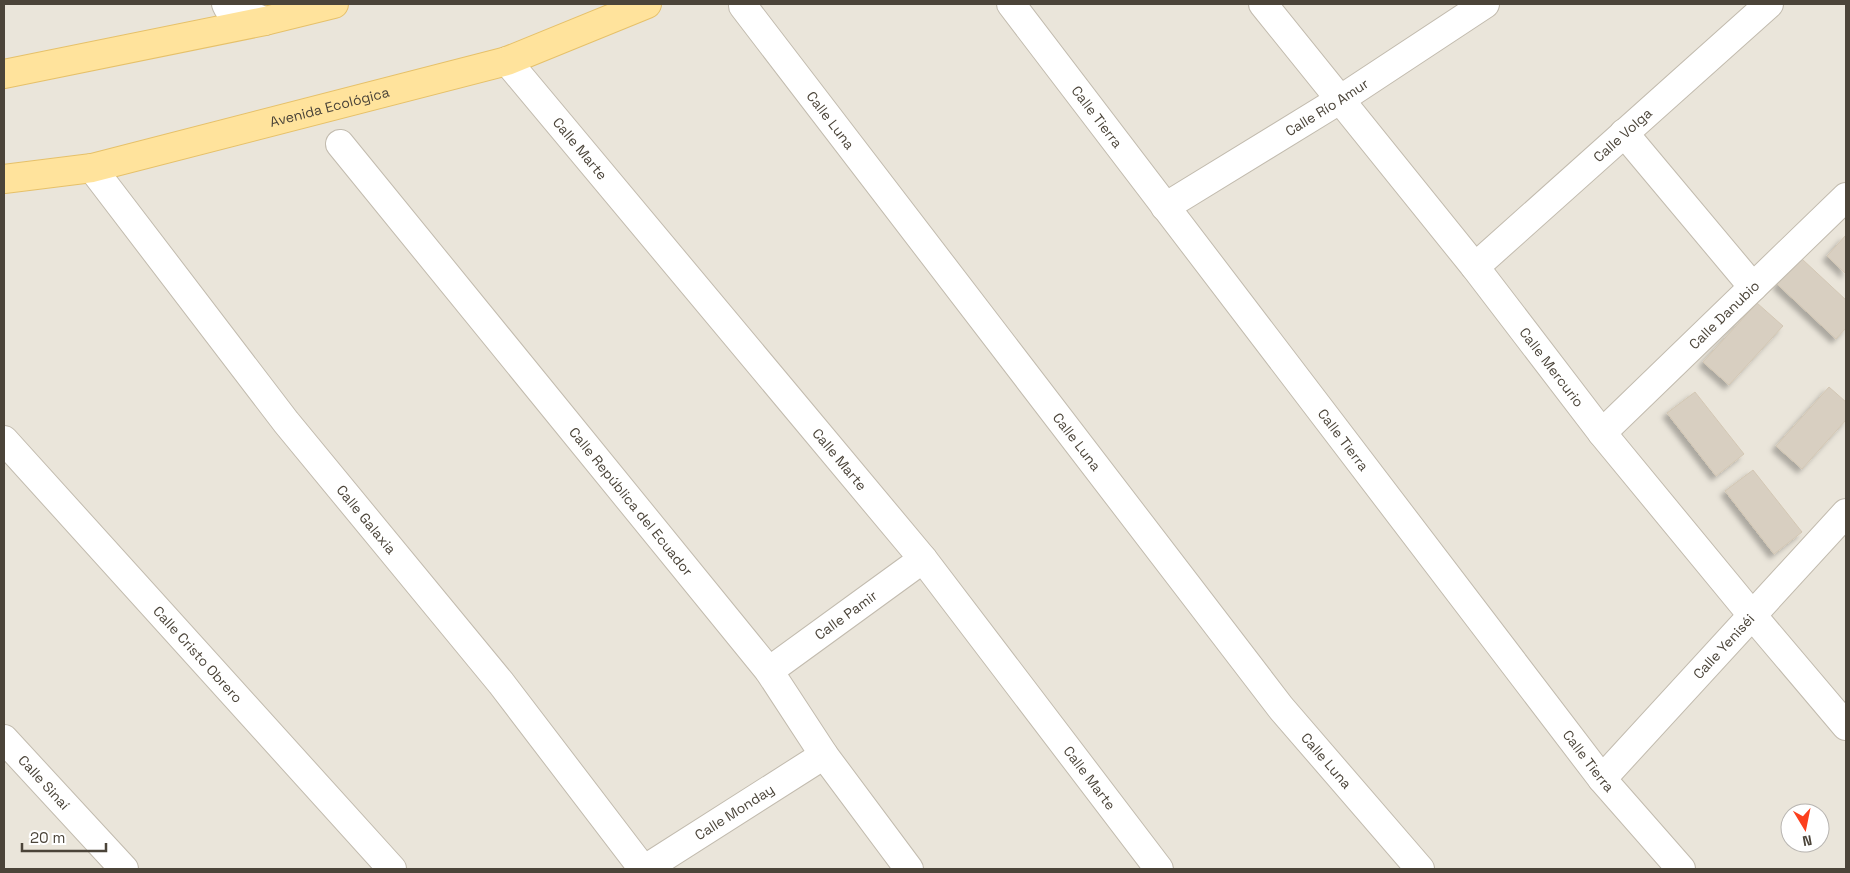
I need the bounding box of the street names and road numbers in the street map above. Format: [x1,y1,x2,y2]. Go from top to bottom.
street label: Calle Río Amur [1282,74,1372,140]
street label: Calle Tierra [1068,82,1127,152]
street label: Avenida Ecológica [268,83,391,131]
street label: Calle Luna [803,88,859,153]
street label: Calle Volga [1589,104,1656,166]
street label: Calle Marte [549,114,611,183]
street label: Calle Danubio [1685,277,1763,353]
street label: Calle Mercurio [1515,324,1588,411]
street label: Calle Tierra [1314,405,1373,475]
street label: Calle Luna [1049,409,1105,474]
street label: Calle República del Ecuador [565,423,697,580]
street label: Calle Marte [809,424,871,494]
street label: Calle Galaxia [333,481,400,558]
street label: Calle Pamir [811,586,881,644]
street label: Calle Cristo Obrero [149,602,246,707]
street label: Calle Yeniséi [1689,610,1758,683]
street label: Calle Tierra [1559,726,1618,796]
street label: Calle Luna [1297,729,1356,793]
street label: Calle Marte [1060,742,1120,814]
street label: Calle Sinaí [14,751,74,814]
street label: Calle Monday [691,780,777,844]

